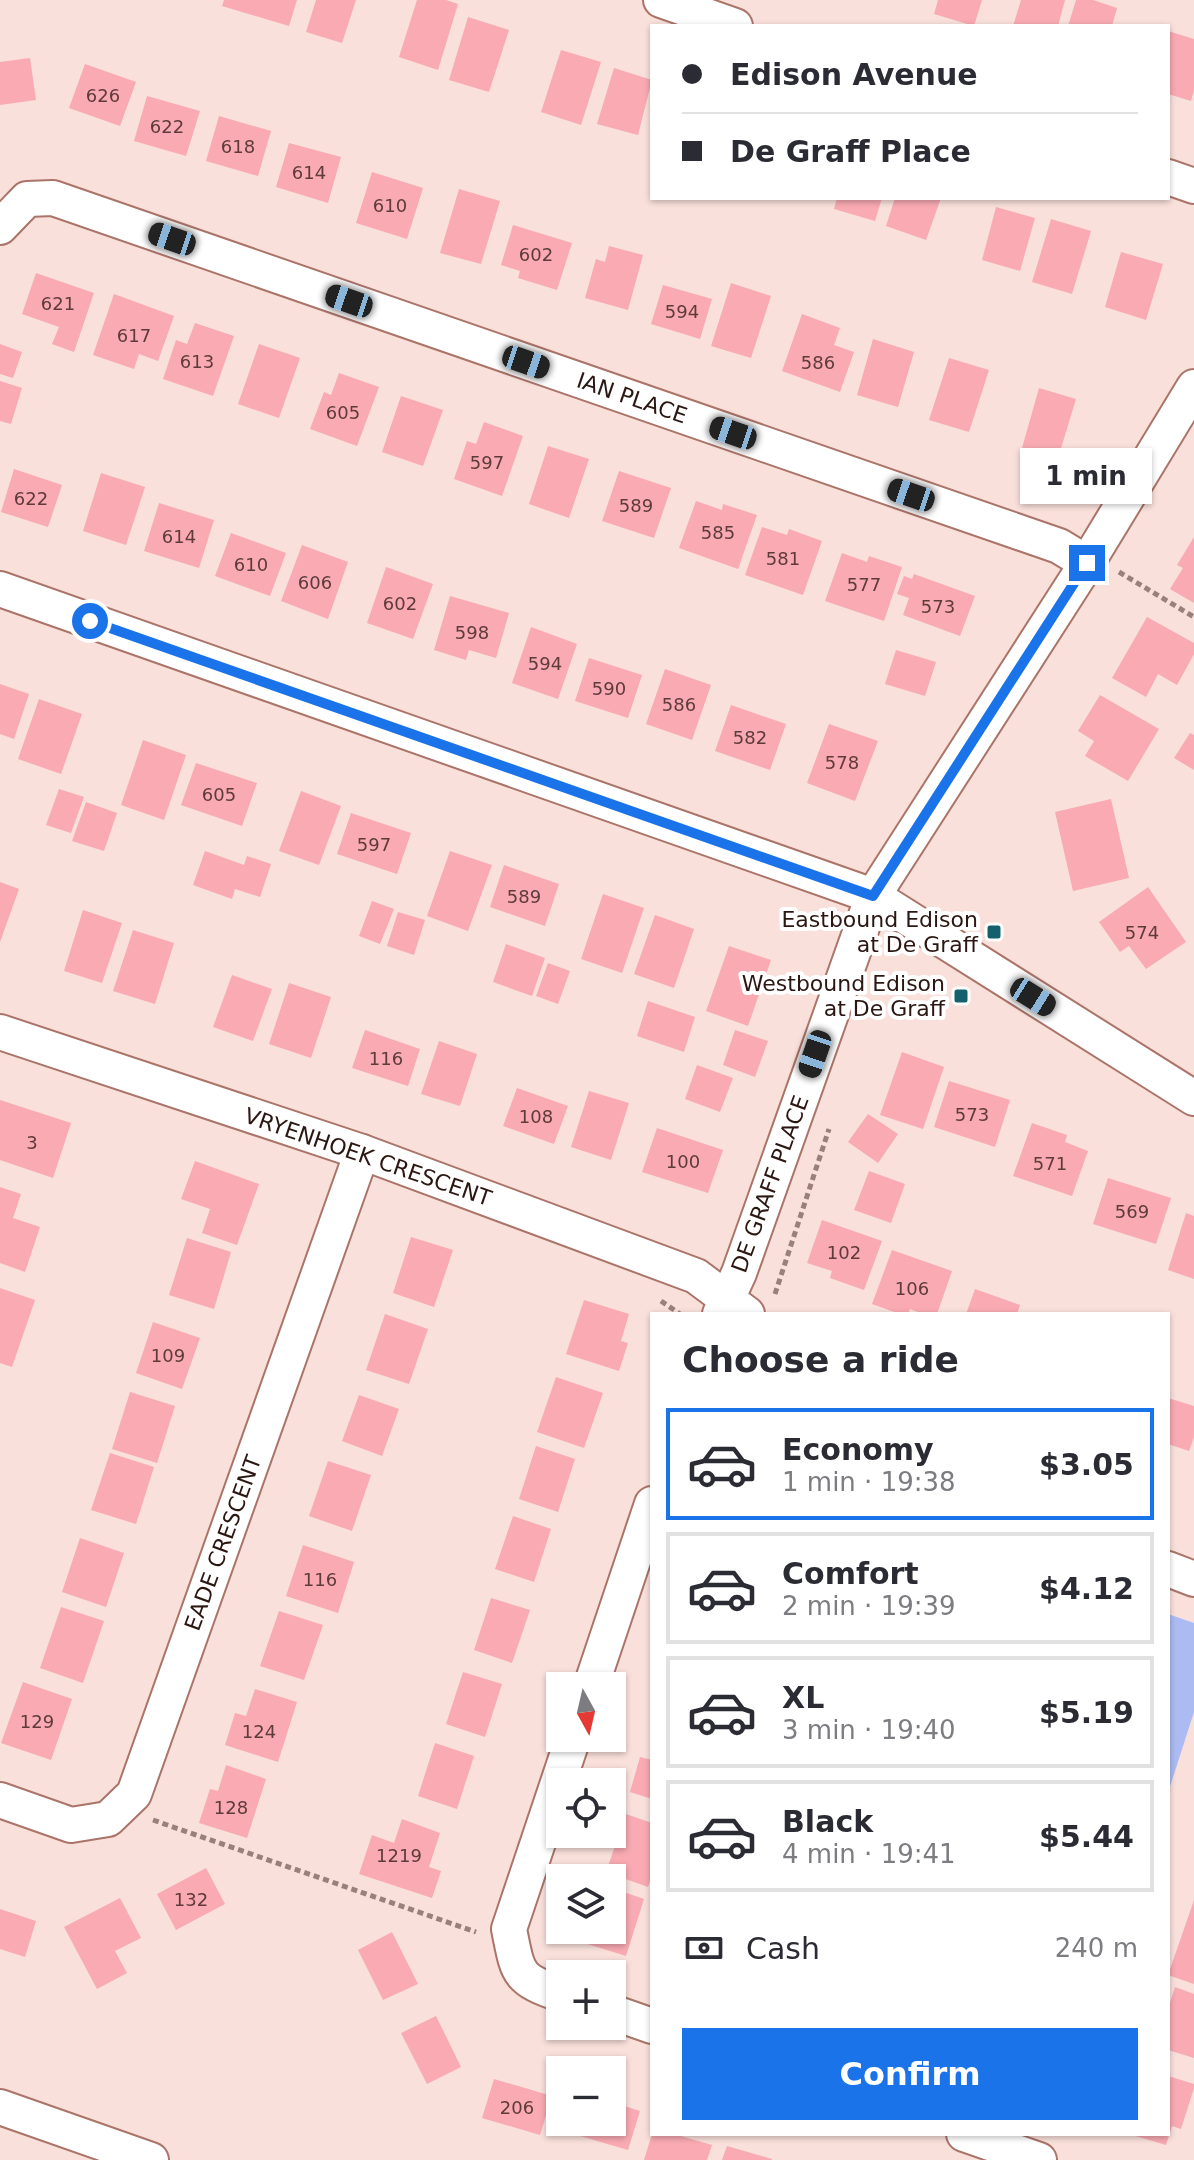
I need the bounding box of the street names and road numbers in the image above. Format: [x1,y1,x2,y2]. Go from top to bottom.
street label: IAN PLACE [574,367,690,429]
street label: DE GRAFF PLACE [726,1092,814,1276]
street label: VRYENHOEK CRESCENT [241,1103,495,1211]
street label: EADE CRESCENT [180,1452,266,1634]

